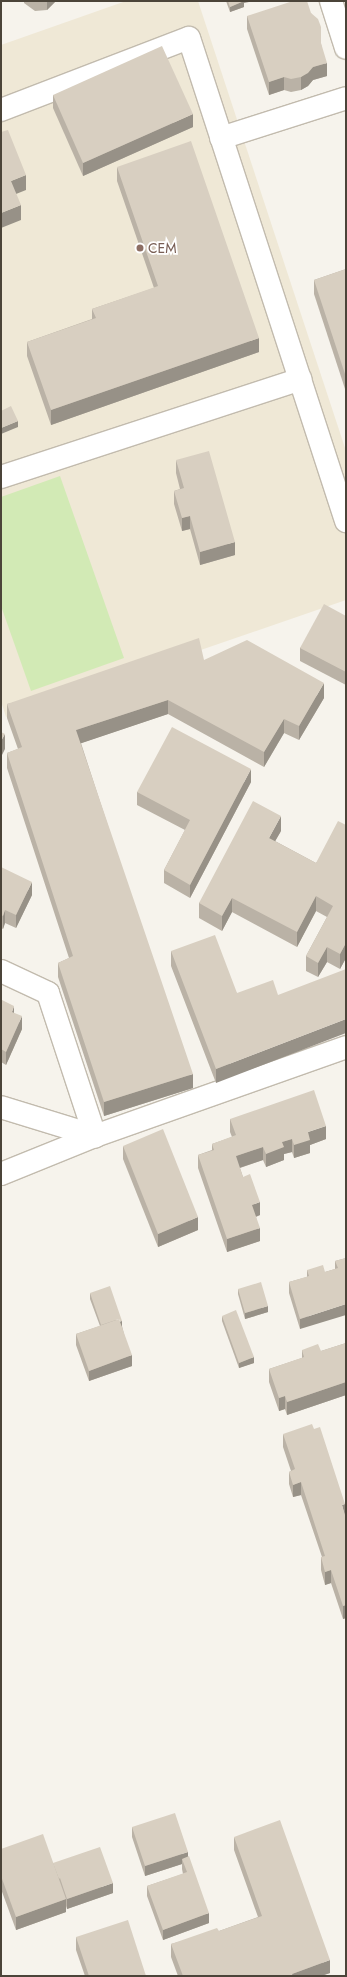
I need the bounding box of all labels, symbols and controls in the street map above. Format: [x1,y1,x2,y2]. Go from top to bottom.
place label: CEM [148,240,177,256]
marker: CEM [135,243,145,253]

